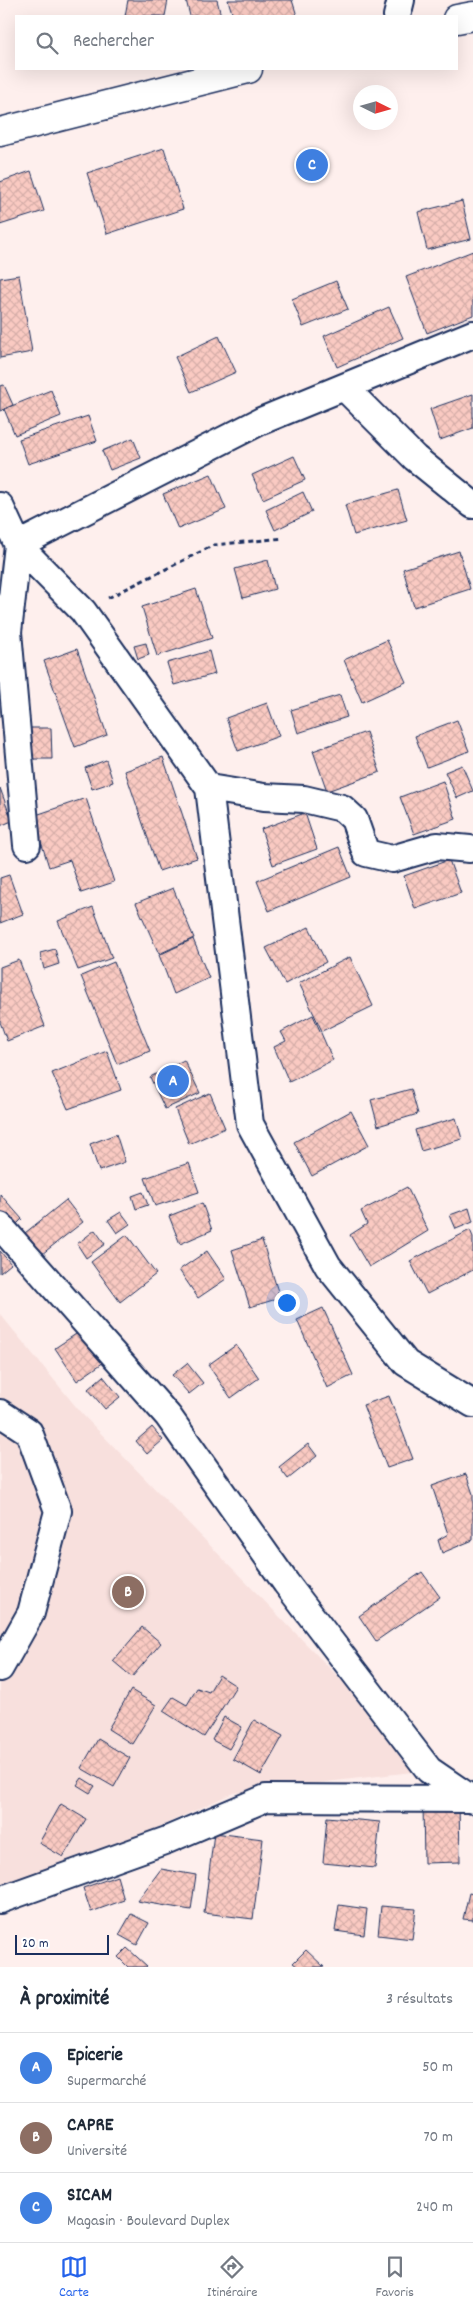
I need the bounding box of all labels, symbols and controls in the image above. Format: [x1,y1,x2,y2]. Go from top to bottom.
search box [15,15,458,70]
icon: search [33,29,61,57]
text: Rechercher [73,29,154,56]
north arrow [353,85,398,130]
pin: C [296,146,328,184]
pin: A [157,1062,189,1100]
your location [274,1290,300,1316]
pin: B [112,1573,144,1611]
scale bar [15,1932,109,1955]
text: 20 m [22,1934,49,1954]
text: À proximité [20,1985,109,2015]
text: 3 résultats [386,1988,453,2011]
text: Epicerie [67,2043,123,2070]
text: A [32,2056,40,2079]
text: 50 m [422,2056,453,2079]
text: Supermarché [67,2070,146,2093]
text: CAPRE [67,2113,113,2140]
text: B [32,2126,40,2149]
text: 70 m [423,2126,453,2149]
text: Université [67,2140,127,2163]
text: SICAM [67,2183,112,2210]
text: C [32,2196,40,2219]
text: 240 m [416,2196,453,2219]
text: Magasin · Boulevard Duplex [67,2210,229,2233]
tab: Carte [59,2253,89,2303]
tab: Itinéraire [207,2253,257,2303]
tab: Favoris [375,2253,414,2303]

